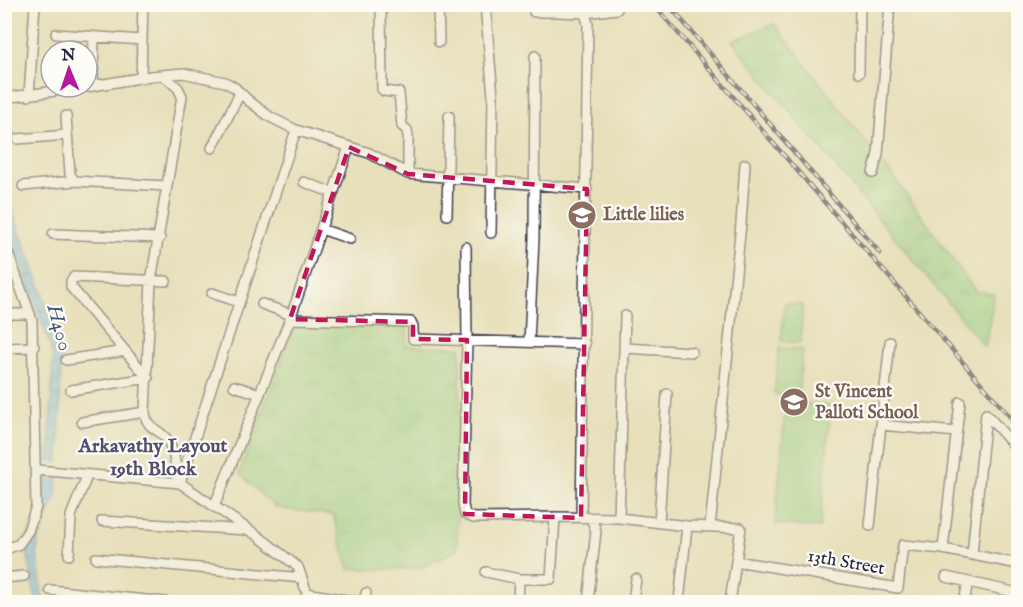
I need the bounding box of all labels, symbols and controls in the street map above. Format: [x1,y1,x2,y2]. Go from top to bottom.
north arrow [39,39,99,99]
text: N [60,46,76,66]
school or university icon: Little lilies [566,199,598,231]
place label: Little lilies [603,204,685,227]
water label: H400 [41,301,77,354]
place label: St Vincent Palloti School [815,381,919,425]
school or university icon: St Vincent Palloti School [778,386,810,418]
district label: Arkavathy Layout 19th Block [78,434,228,482]
street label: 13th Street [806,545,886,581]

